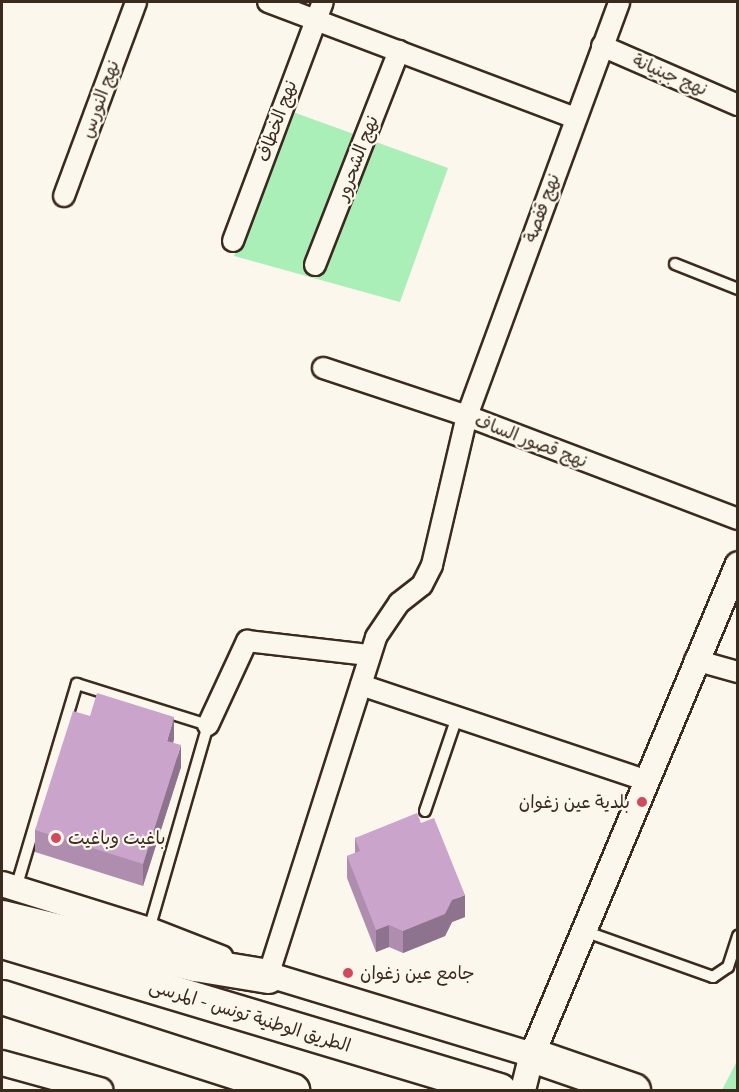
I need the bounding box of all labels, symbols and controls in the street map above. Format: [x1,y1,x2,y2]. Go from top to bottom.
street label: نهج جبنيانة [629,50,711,100]
street label: نهج النورس [76,57,124,141]
street label: نهج الخطاف [252,77,302,165]
street label: نهج الشحرور [331,112,383,204]
street label: نهج قفصة [520,171,564,245]
street label: نهج قصور الساف [472,410,590,472]
place label: بلدية عين زغوان [519,791,630,813]
marker: بلدية عين زغوان [635,795,649,809]
place label: باغيت وباغيت [68,827,166,849]
marker: باغيت وباغيت [49,831,63,845]
place label: جامع عين زغوان [360,962,475,984]
marker: جامع عين زغوان [341,966,355,980]
street label: الطريق الوطنية تونس - المرسى [147,975,353,1057]

